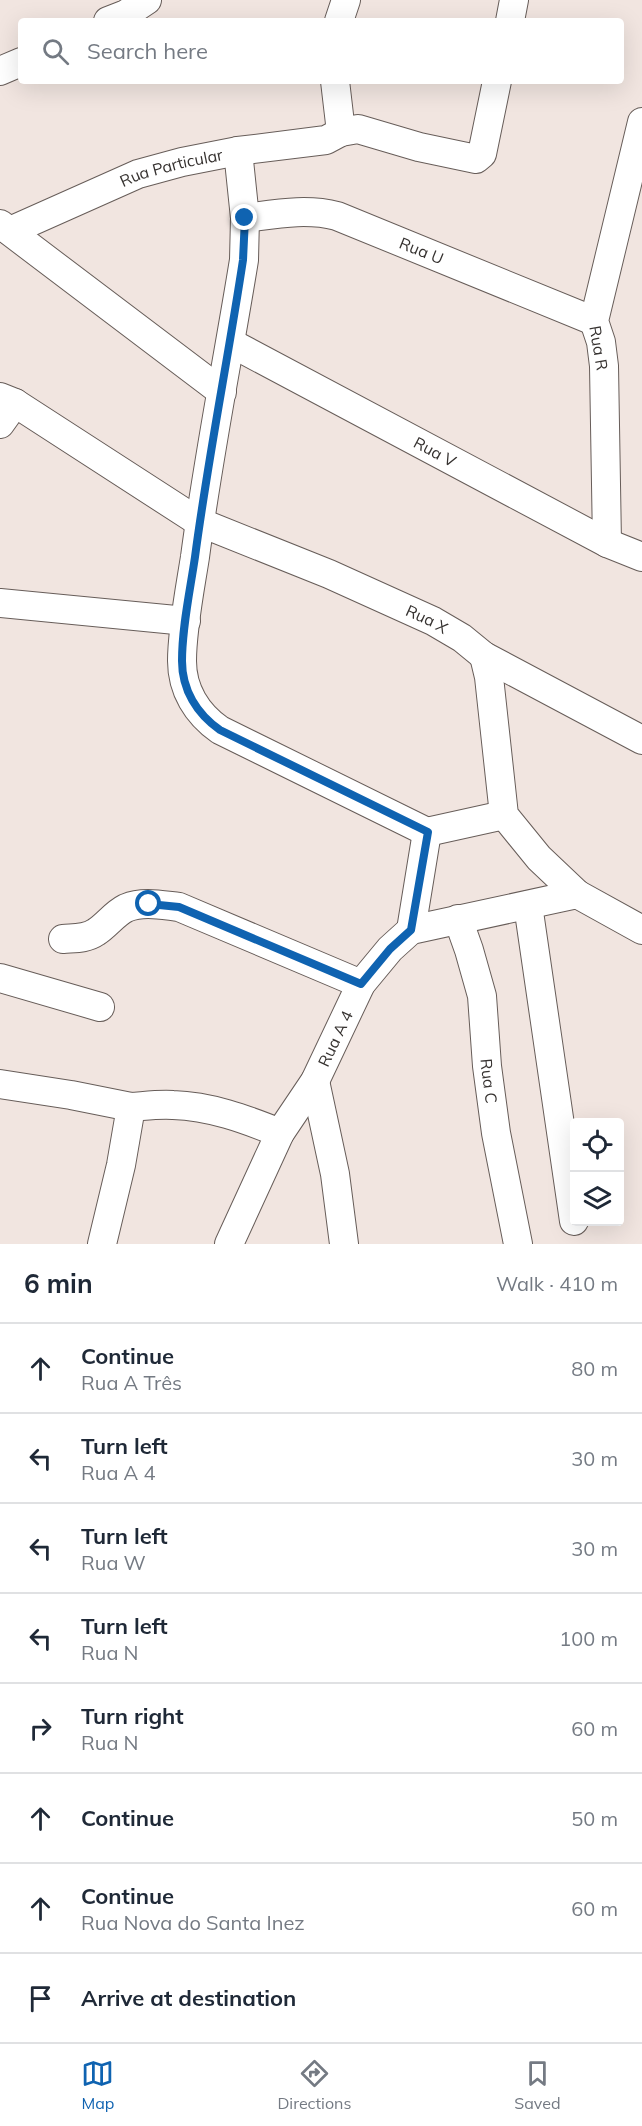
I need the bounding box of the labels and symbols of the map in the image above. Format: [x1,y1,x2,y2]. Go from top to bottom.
street label: Rua Particular [117,144,225,191]
route end [231,204,257,230]
street label: Rua U [397,233,447,268]
street label: Rua R [585,324,613,372]
street label: Rua V [410,432,460,471]
street label: Rua X [403,600,452,638]
route start [135,890,161,916]
street label: Rua A 4 [313,1007,357,1070]
street label: Rua C [476,1058,502,1105]

